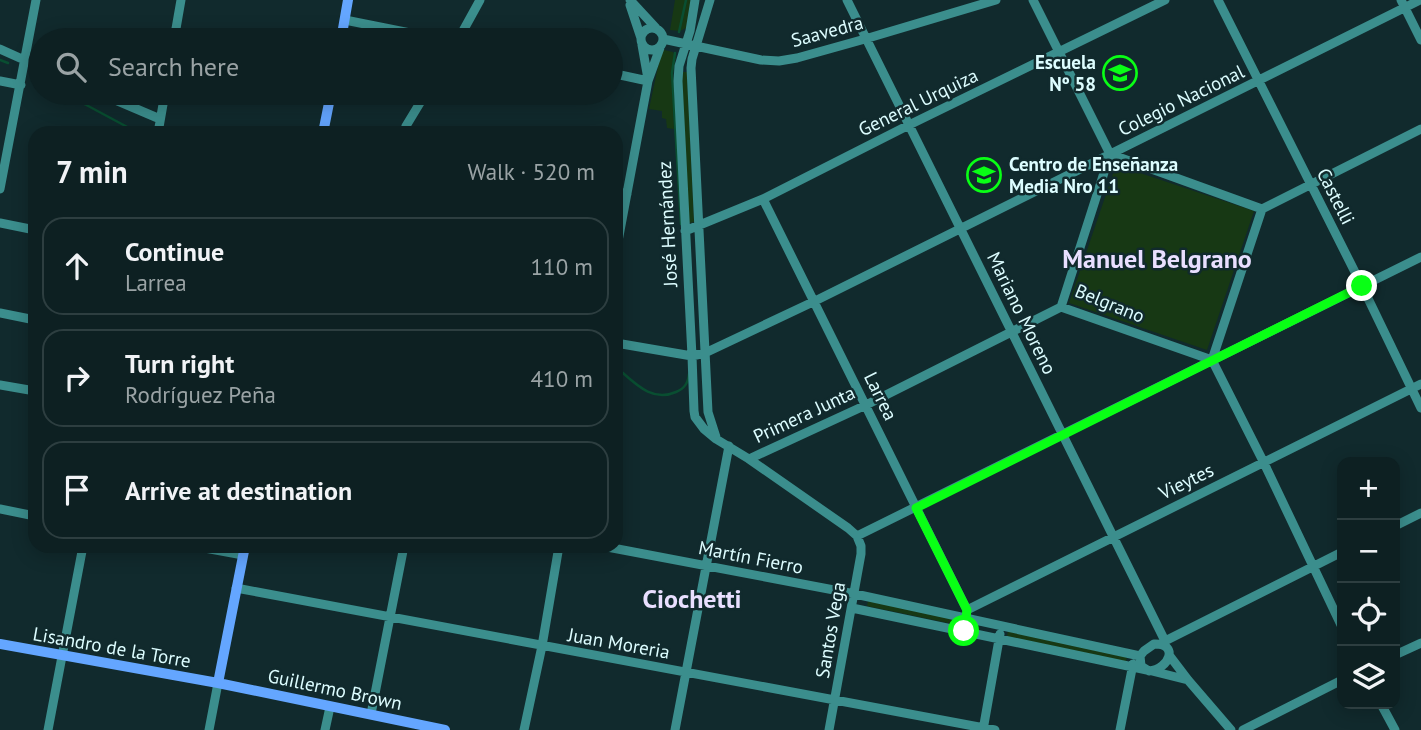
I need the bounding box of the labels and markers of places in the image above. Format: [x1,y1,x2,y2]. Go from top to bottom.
place label: Escuela Nº 58 [1035,50,1096,96]
school or university icon: Escuela Nº 58 [1101,54,1139,92]
place label: Centro de Enseñanza Media Nro 11 [1009,152,1178,198]
school or university icon: Centro de Enseñanza Media Nro 11 [965,156,1003,194]

